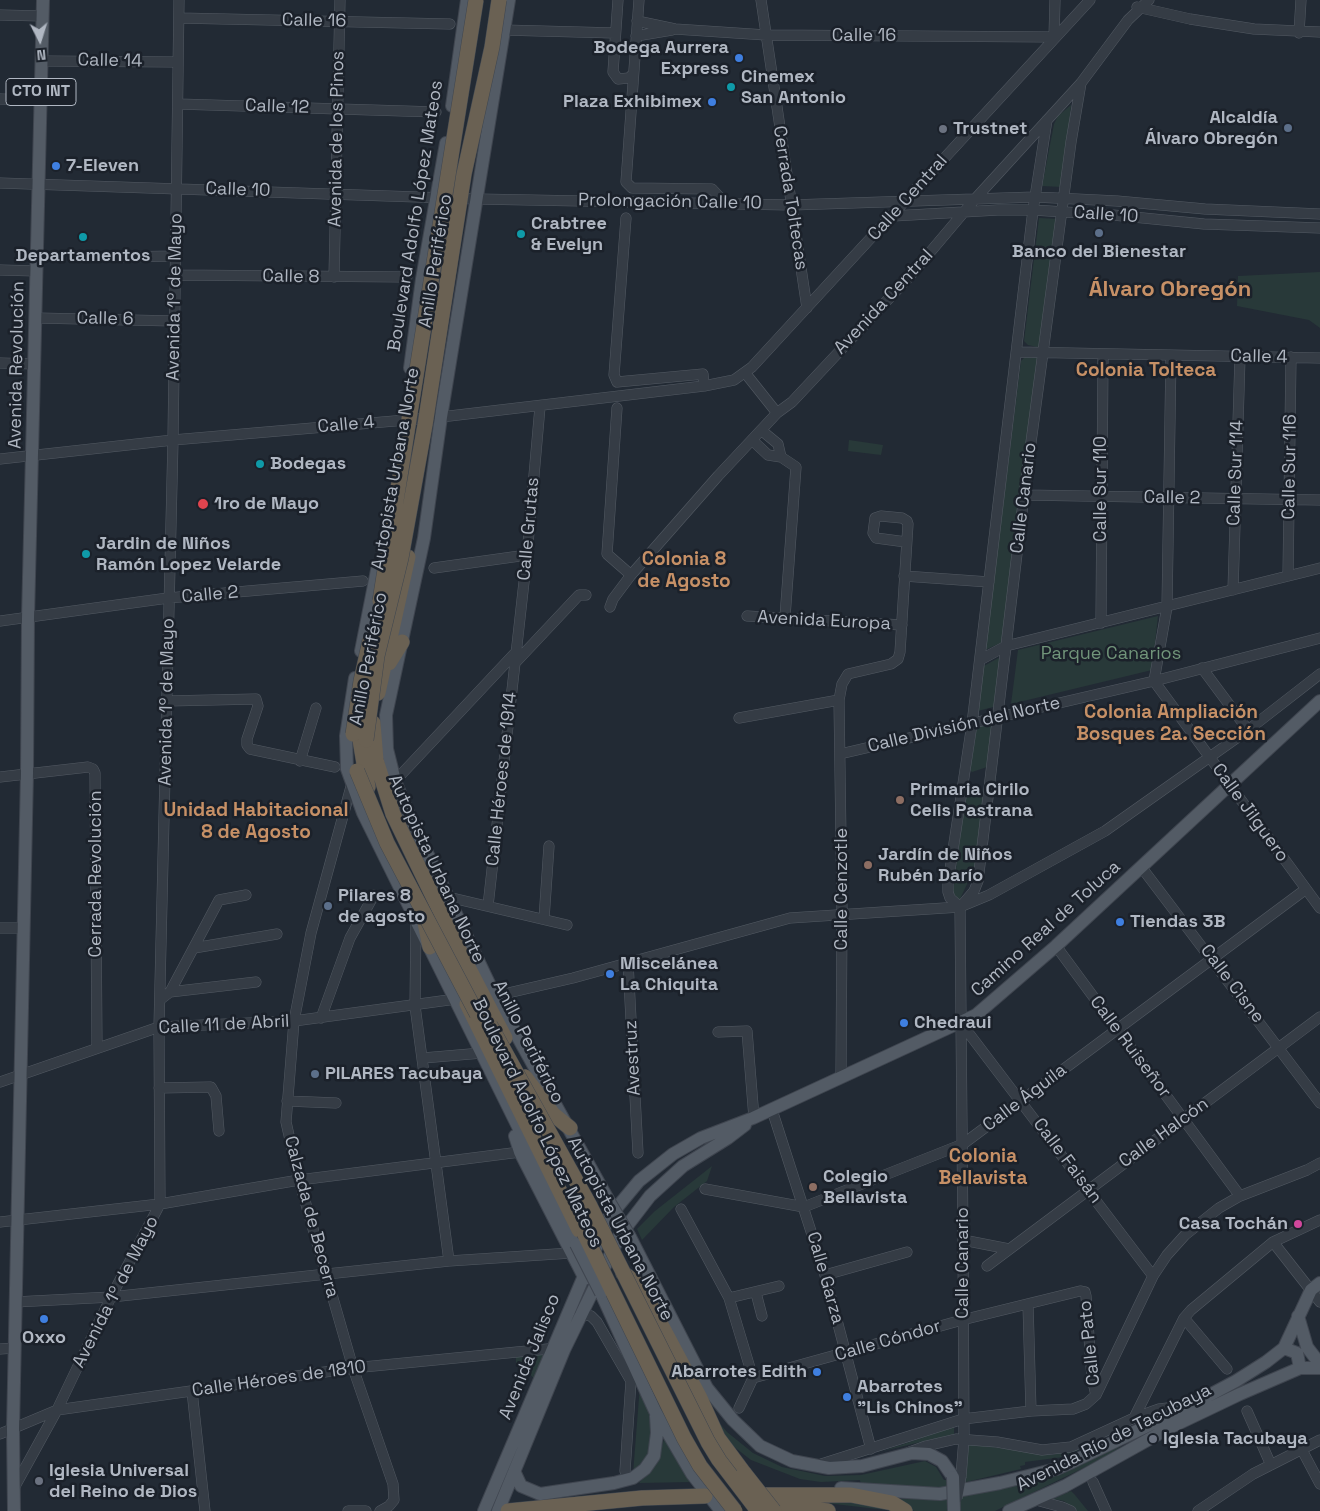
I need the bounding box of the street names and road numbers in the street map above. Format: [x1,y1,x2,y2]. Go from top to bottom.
street label: Calle 16 [282,10,346,32]
street label: Calle 16 [832,25,896,47]
street label: Calle 14 [77,50,143,72]
street label: Avenida de los Pinos [325,51,349,227]
road number: CTO INT [6,78,76,105]
street label: Boulevard Adolfo López Mateos [384,79,448,353]
street label: Calle 12 [244,95,310,119]
street label: Cerrada Toltecas [768,124,812,272]
street label: Calle Central [864,150,952,246]
street label: Calle 10 [205,178,271,202]
street label: Prolongación Calle 10 [578,190,762,214]
street label: Anillo Periférico [415,193,457,329]
street label: Calle 10 [1073,202,1139,228]
street label: Avenida 1º de Mayo [163,213,187,381]
street label: Avenida Central [830,245,938,359]
street label: Calle 8 [262,266,320,288]
street label: Avenida Revolución [5,281,29,449]
street label: Calle 6 [76,308,134,330]
street label: Calle 4 [1230,346,1288,368]
street label: Autopista Urbana Norte [368,366,424,572]
street label: Calle 4 [317,412,375,438]
street label: Calle Sur 116 [1278,414,1302,520]
street label: Calle Sur 114 [1223,420,1249,526]
street label: Calle Sur 110 [1090,436,1112,542]
street label: Calle Canario [1006,441,1042,555]
street label: Calle Grutas [514,476,544,582]
street label: Calle 2 [1143,487,1201,509]
street label: Calle 2 [181,582,239,608]
street label: Anillo Periférico [346,591,392,727]
street label: Avenida Europa [757,607,891,635]
street label: Avenida 1º de Mayo [155,618,179,786]
street label: Calle Héroes de 1914 [482,691,522,867]
street label: Calle División del Norte [866,692,1062,758]
street label: Calle Jilguero [1207,760,1293,866]
street label: Autopista Urbana Norte [383,771,489,967]
street label: Cerrada Revolución [85,790,107,958]
street label: Calle Cenzotle [831,828,853,950]
street label: Camino Real de Toluca [967,856,1125,1002]
street label: Calle Cisne [1195,940,1269,1028]
street label: Anillo Periférico [488,977,568,1107]
street label: Calle Ruiseñor [1085,992,1175,1102]
street label: Boulevard Adolfo López Mateos [467,995,607,1251]
street label: Calle 11 de Abril [158,1011,290,1039]
street label: Avestruz [620,1020,646,1096]
street label: Calle Águila [979,1060,1071,1136]
street label: Calle Halcón [1115,1093,1213,1173]
street label: Calle Faisán [1028,1114,1106,1208]
street label: Autopista Urbana Norte [562,1133,678,1325]
street label: Calzada de Becerra [279,1134,343,1300]
street label: Calle Canario [952,1207,974,1319]
street label: Avenida 1º de Mayo [68,1212,164,1372]
street label: Calle Garza [802,1230,848,1326]
street label: Avenida Jalisco [495,1291,565,1423]
street label: Calle Pato [1075,1299,1105,1387]
street label: Calle Cóndor [833,1316,943,1366]
street label: Calle Héroes de 1810 [191,1356,367,1402]
street label: Avenida Río de Tacubaya [1013,1379,1215,1497]

